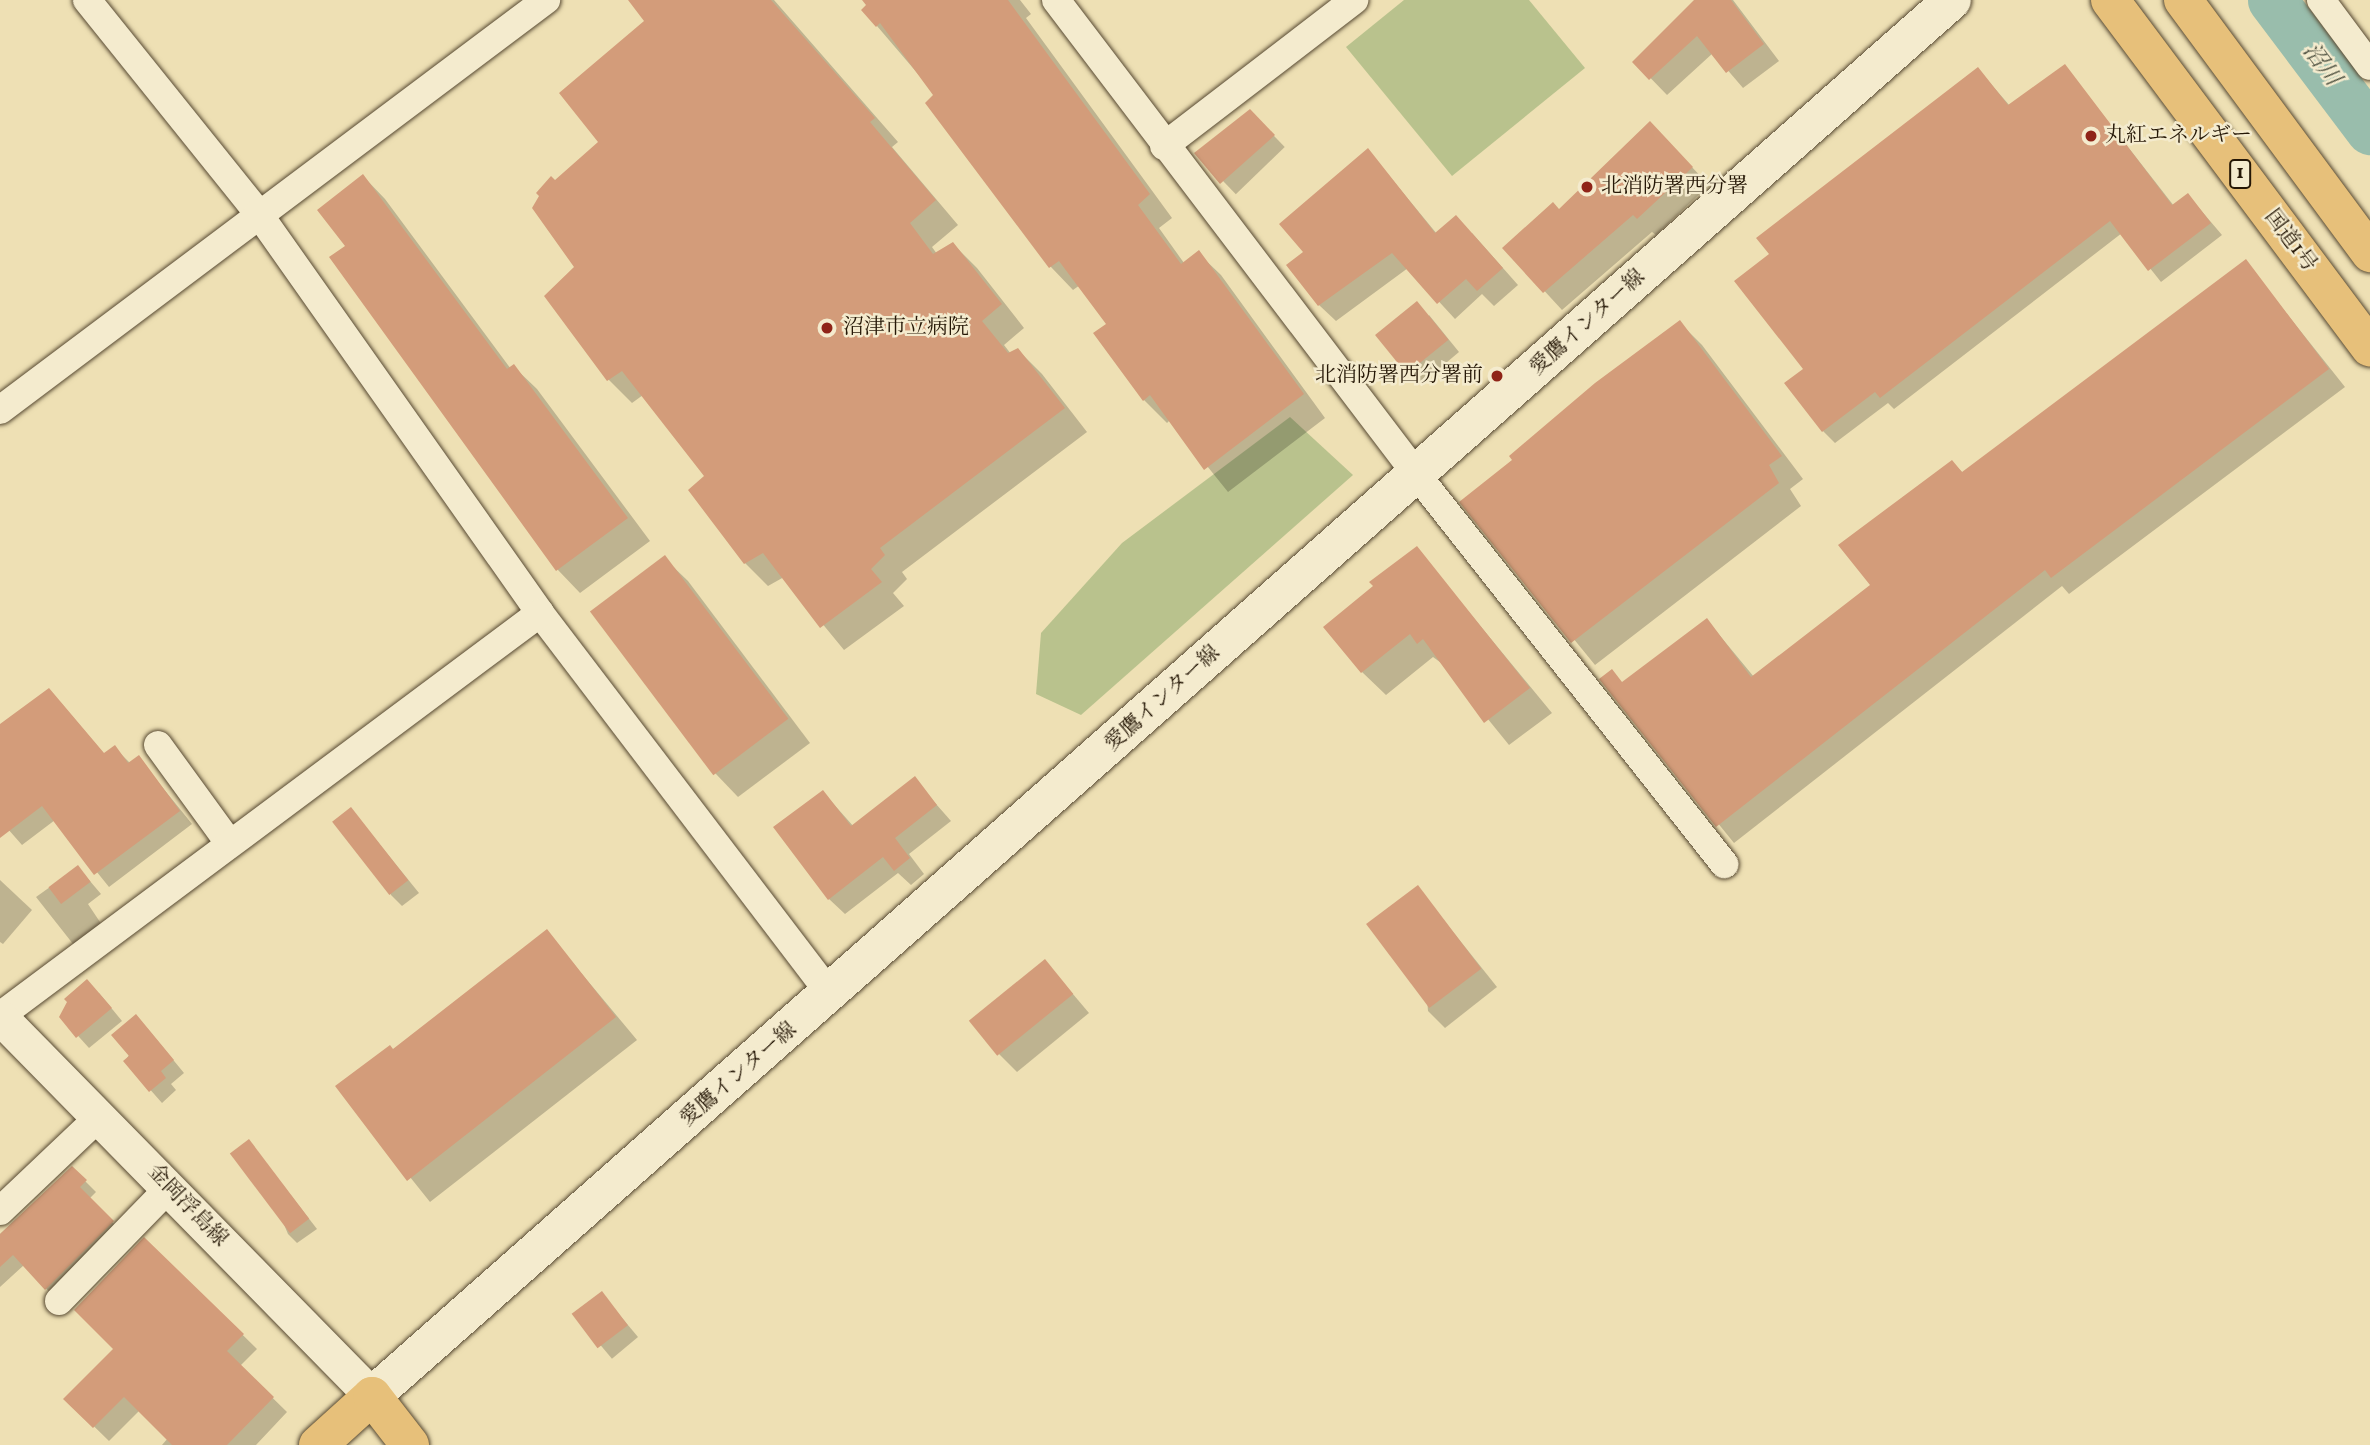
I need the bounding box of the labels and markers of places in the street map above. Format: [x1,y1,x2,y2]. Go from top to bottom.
place label: 丸紅エネルギー [2105,123,2252,149]
marker: 丸紅エネルギー [2083,128,2099,144]
place label: 北消防署西分署 [1601,174,1748,200]
marker: 北消防署西分署 [1579,179,1595,195]
place label: 沼津市立病院 [843,315,969,341]
marker: 沼津市立病院 [817,318,837,338]
place label: 北消防署西分署前 [1315,363,1483,389]
marker: 北消防署西分署前 [1489,368,1505,384]

